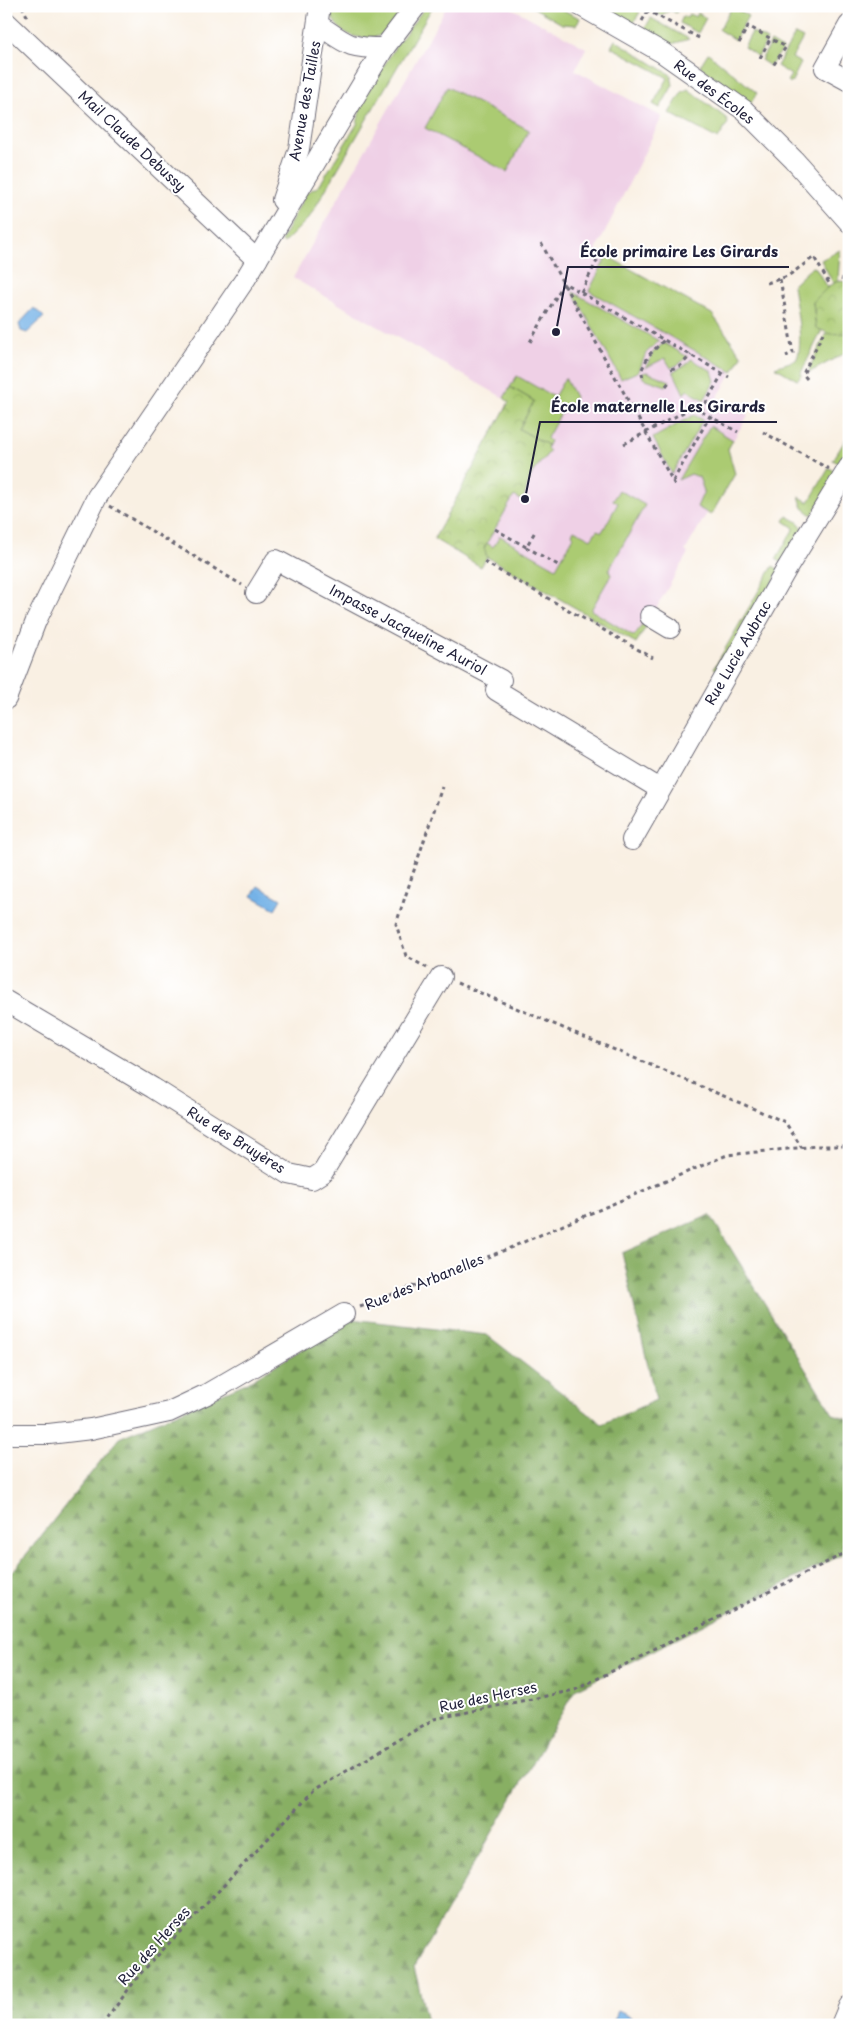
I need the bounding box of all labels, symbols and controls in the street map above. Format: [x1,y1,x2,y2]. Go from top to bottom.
street label: Avenue des Tailles [284,39,325,163]
street label: Rue des Écoles [670,54,759,129]
street label: Mail Claude Debussy [74,85,191,196]
callout: École primaire Les Girards [568,237,789,267]
text: École primaire Les Girards [580,239,778,262]
callout: École maternelle Les Girards [540,392,777,422]
text: École maternelle Les Girards [551,394,765,417]
street label: Impasse Jacqueline Auriol [326,579,491,680]
street label: Rue Lucie Aubrac [699,597,776,709]
street label: Rue des Bruyères [183,1101,289,1178]
street label: Rue des Arbanelles [361,1248,486,1315]
street label: Rue des Herses [437,1676,539,1717]
street label: Rue des Herses [113,1902,195,1990]

